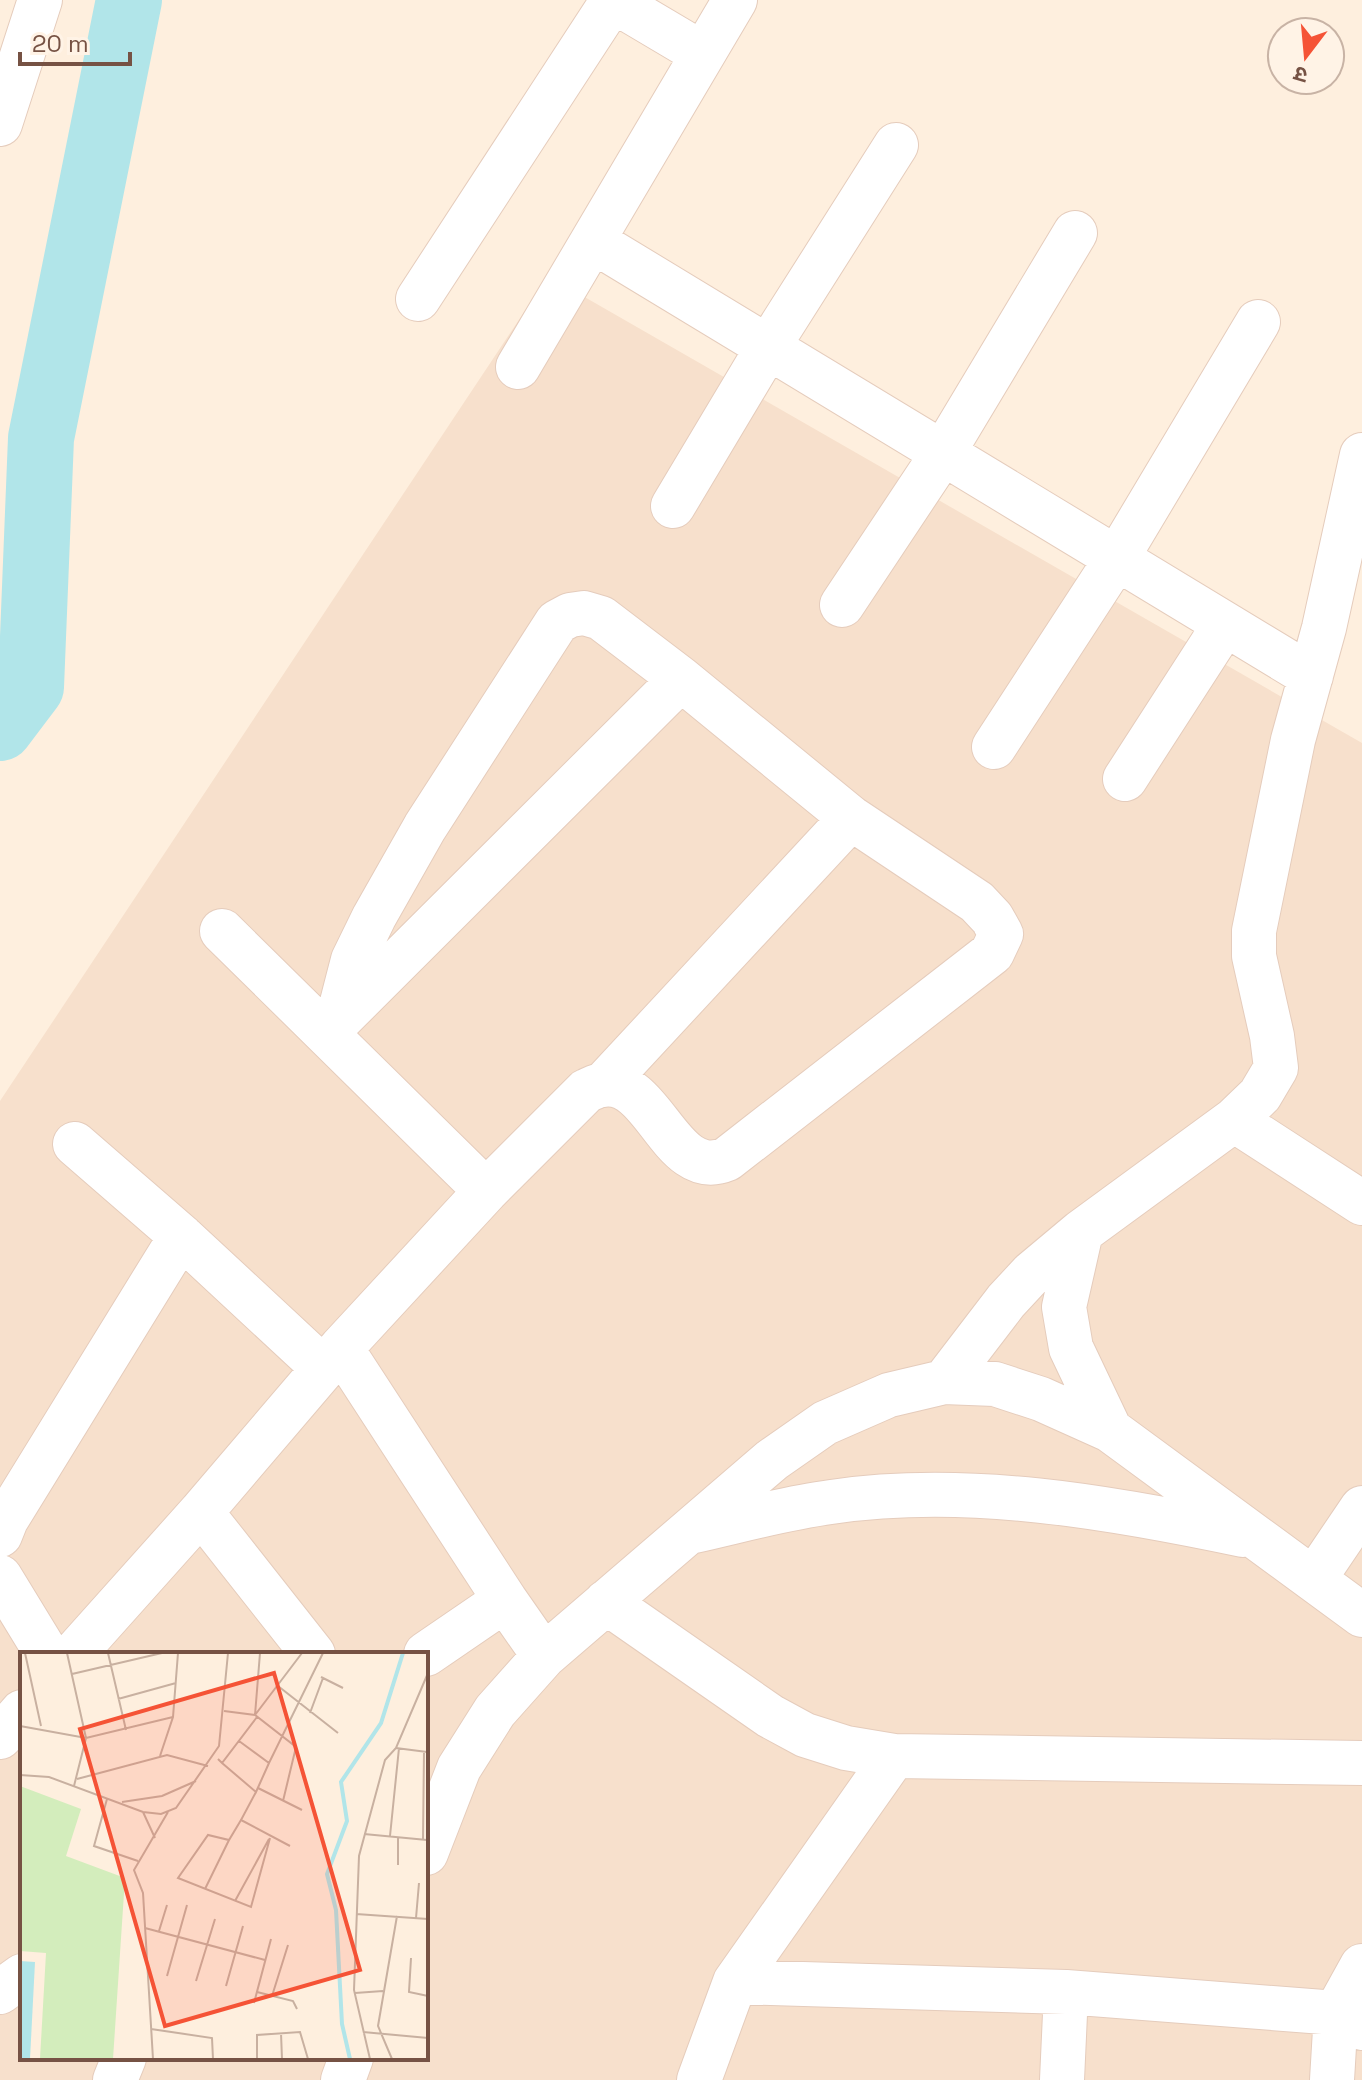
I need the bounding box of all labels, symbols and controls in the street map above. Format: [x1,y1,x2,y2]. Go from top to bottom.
scale bar [20,16,130,66]
north arrow [1266,16,1346,96]
text: 20 m [32,28,89,59]
text: उ [1289,60,1311,90]
inset map [20,1652,428,2060]

